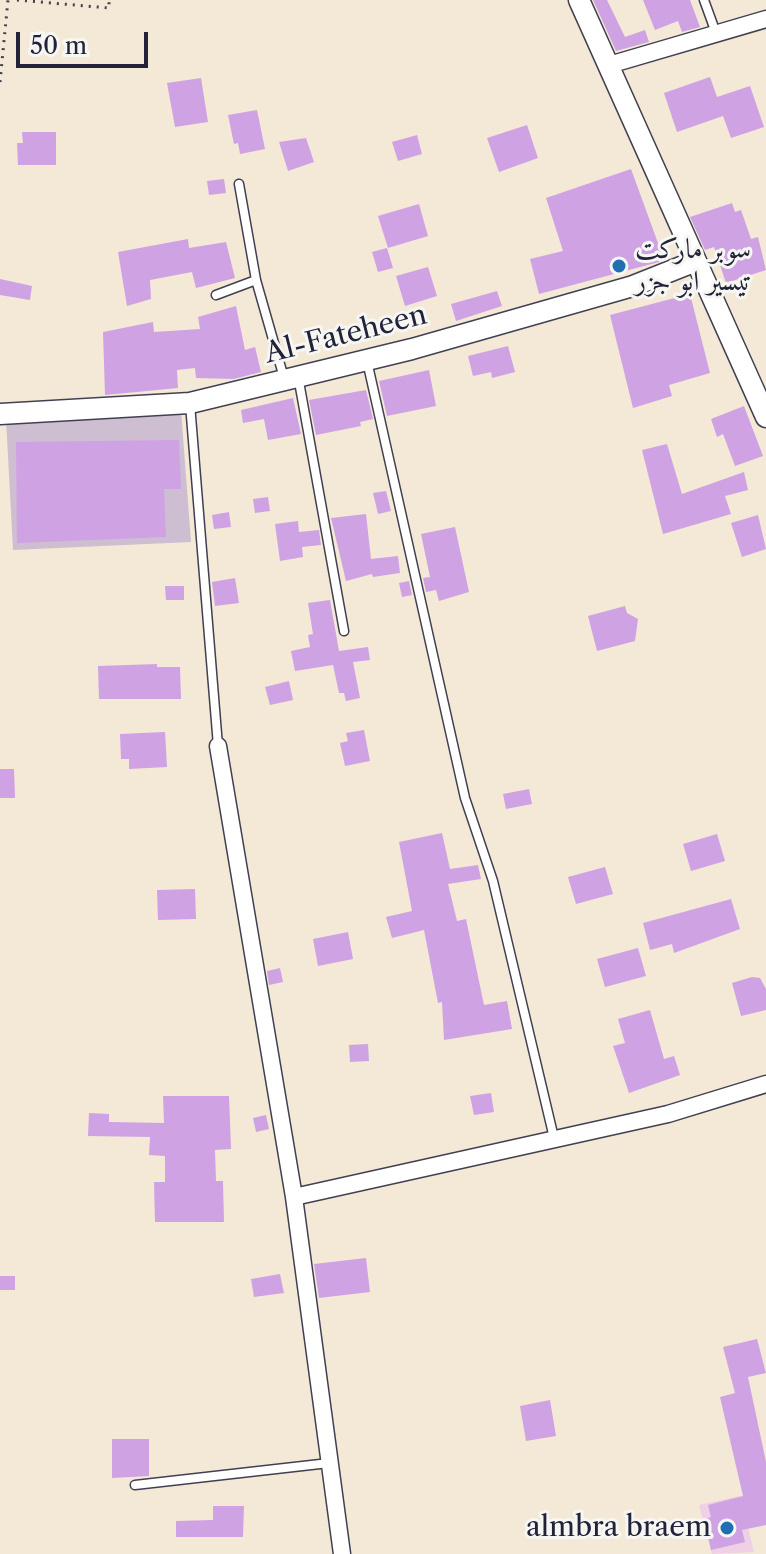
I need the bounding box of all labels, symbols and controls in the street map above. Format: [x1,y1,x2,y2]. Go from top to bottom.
scale bar [20,16,152,66]
text: 50 m [30,31,87,60]
place label: سوبر ماركت تيسير ابو جزر [635,233,752,299]
marker: سوبر ماركت تيسير ابو جزر [610,257,628,275]
street label: Al-Fateheen [262,299,430,371]
place label: almbra braem [526,1511,711,1545]
marker: almbra braem [718,1519,736,1537]

